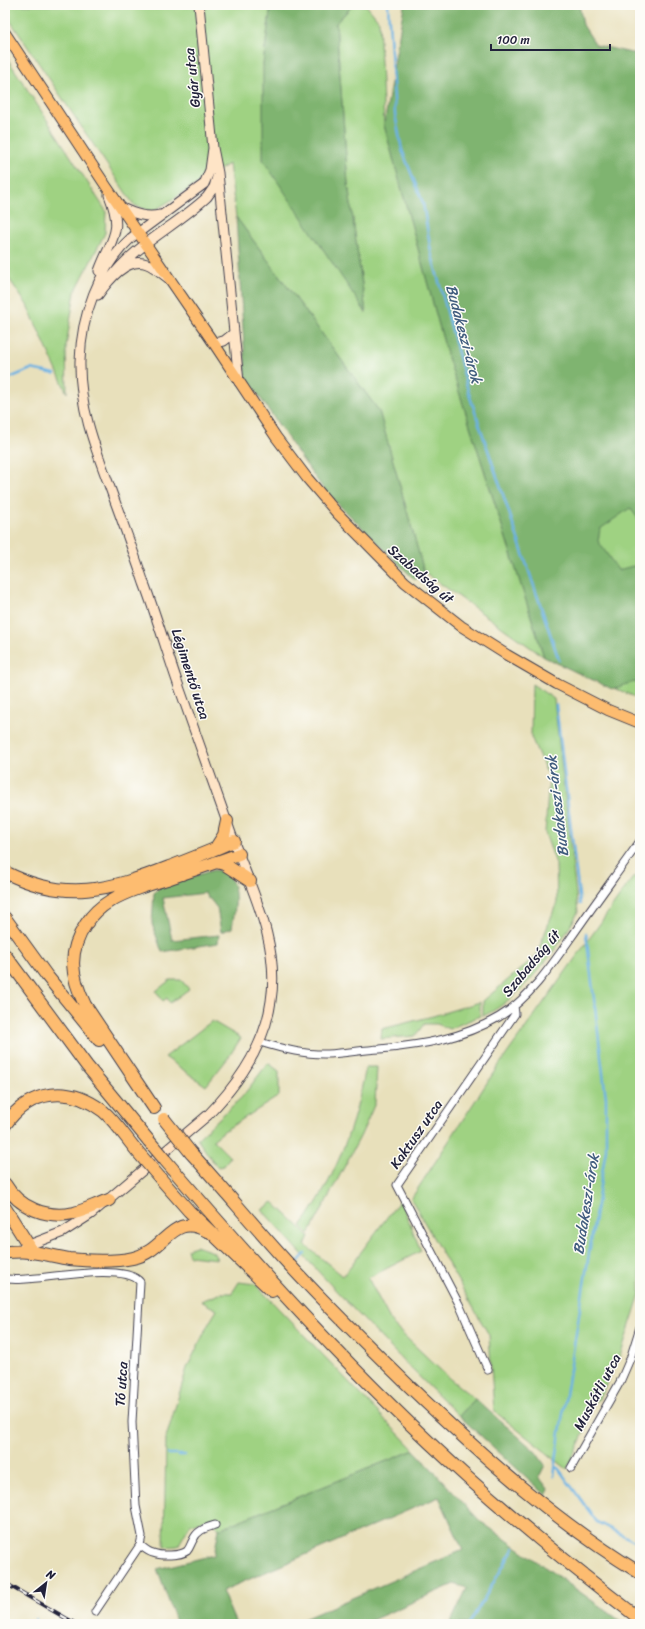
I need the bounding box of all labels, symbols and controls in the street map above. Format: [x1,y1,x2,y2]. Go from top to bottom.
scale bar [491,26,610,52]
text: 100 m [497,29,530,51]
street label: Gyár utca [177,46,208,109]
water label: Budakeszi-árok [438,281,490,388]
street label: Szabadság út [382,538,461,611]
street label: Légimentő utca [164,625,217,723]
water label: Budakeszi-árok [538,753,576,858]
street label: Szabadság út [496,923,568,1003]
street label: Kaktusz utca [383,1094,450,1174]
water label: Budakeszi-árok [565,1151,607,1256]
street label: Muskátli utca [567,1349,628,1435]
street label: Tó utca [107,1360,136,1407]
north arrow [26,1563,66,1603]
text: N [42,1564,59,1585]

